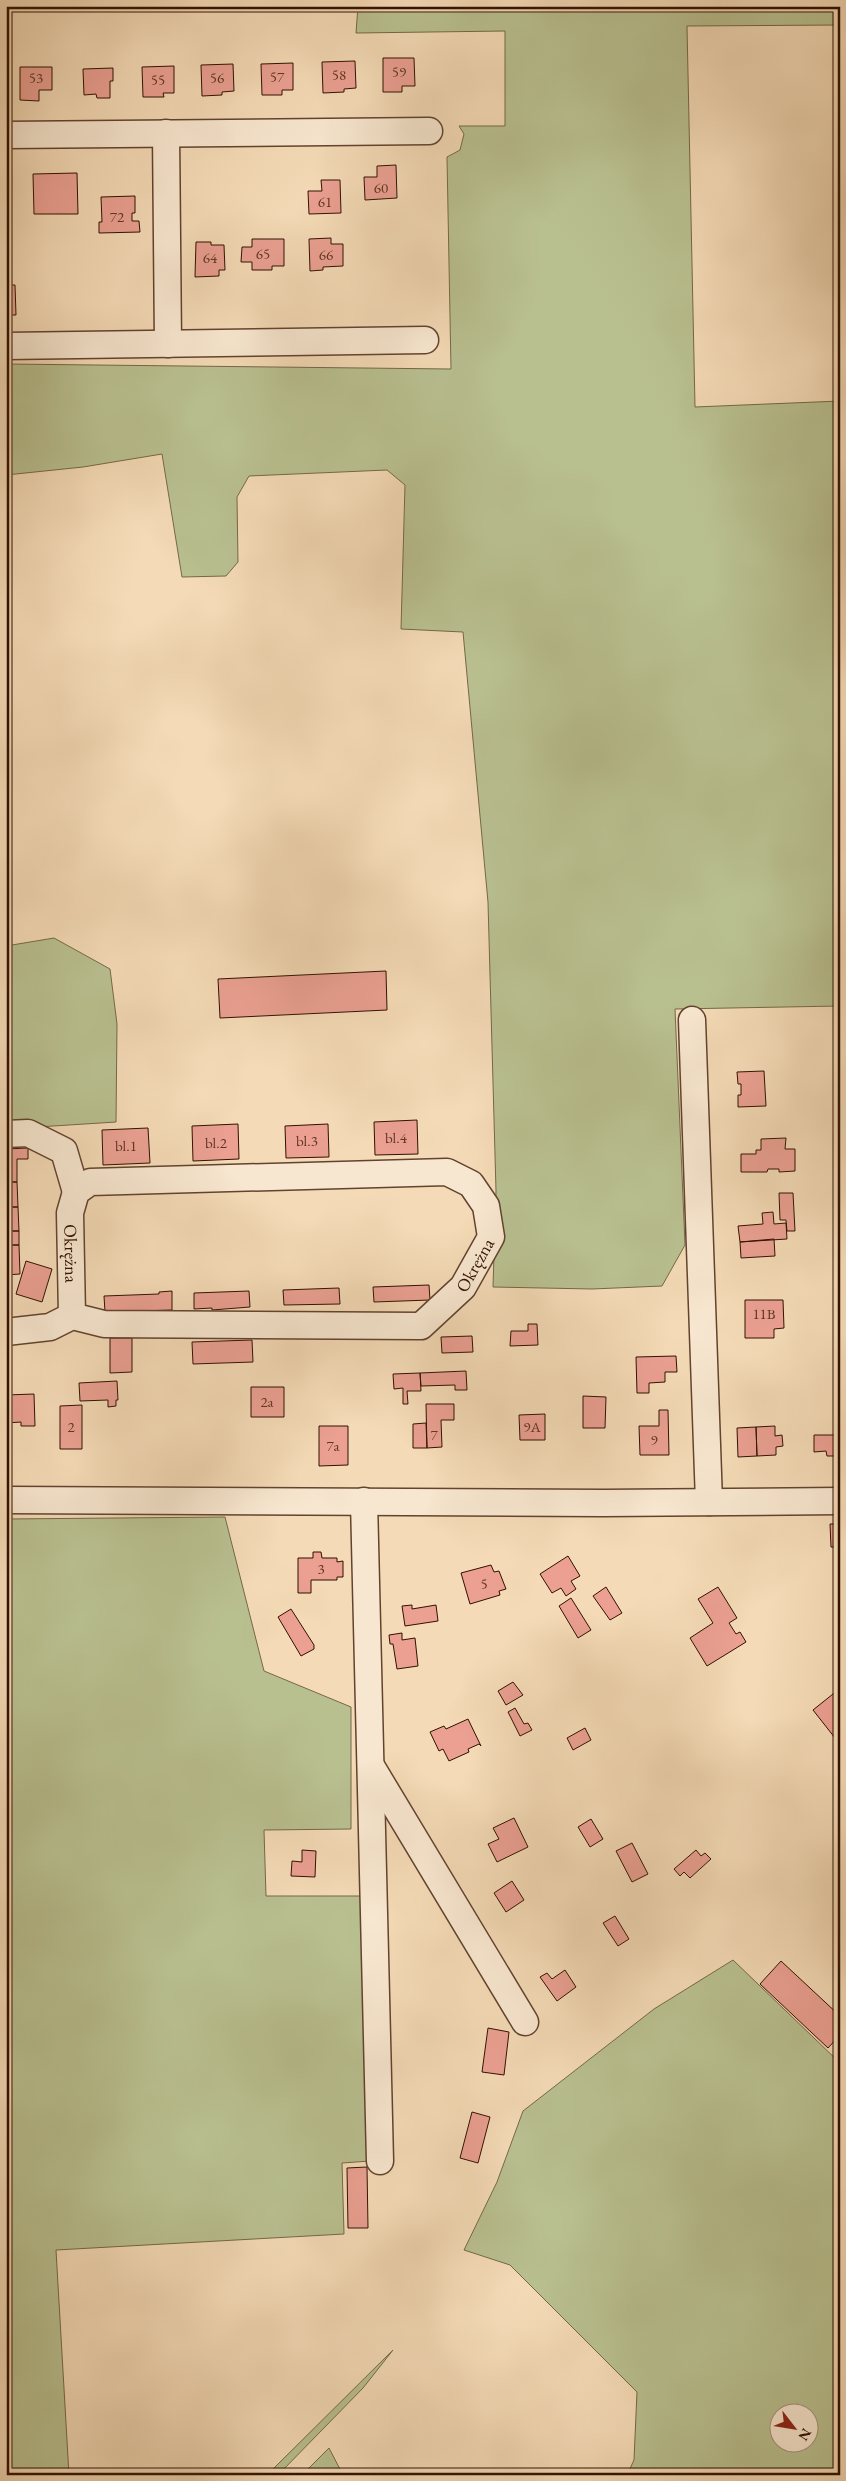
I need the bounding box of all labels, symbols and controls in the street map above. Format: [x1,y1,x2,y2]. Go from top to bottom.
house number: 59 [392,62,406,81]
house number: 58 [332,65,346,84]
house number: 57 [270,67,285,86]
house number: 53 [29,68,43,87]
house number: 56 [210,68,224,87]
house number: 55 [151,70,165,89]
house number: 60 [374,178,388,197]
house number: 61 [318,192,332,211]
house number: 72 [110,207,125,226]
house number: 65 [256,244,270,263]
house number: 66 [319,245,333,264]
house number: 64 [203,248,218,267]
house number: bl.4 [385,1128,408,1147]
house number: bl.3 [296,1131,318,1150]
house number: bl.2 [205,1133,228,1152]
house number: bl.1 [115,1136,137,1155]
street label: Okrężna [59,1224,83,1284]
street label: Okrężna [450,1233,499,1296]
house number: 11B [752,1304,776,1323]
house number: 2a [260,1392,274,1411]
house number: 2 [67,1417,75,1436]
house number: 9A [523,1417,541,1436]
house number: 7 [430,1425,438,1444]
house number: 9 [650,1430,658,1449]
house number: 7a [326,1436,340,1455]
house number: 3 [317,1559,325,1578]
house number: 5 [480,1574,488,1593]
north arrow [768,2404,818,2454]
text: N [794,2425,816,2445]

